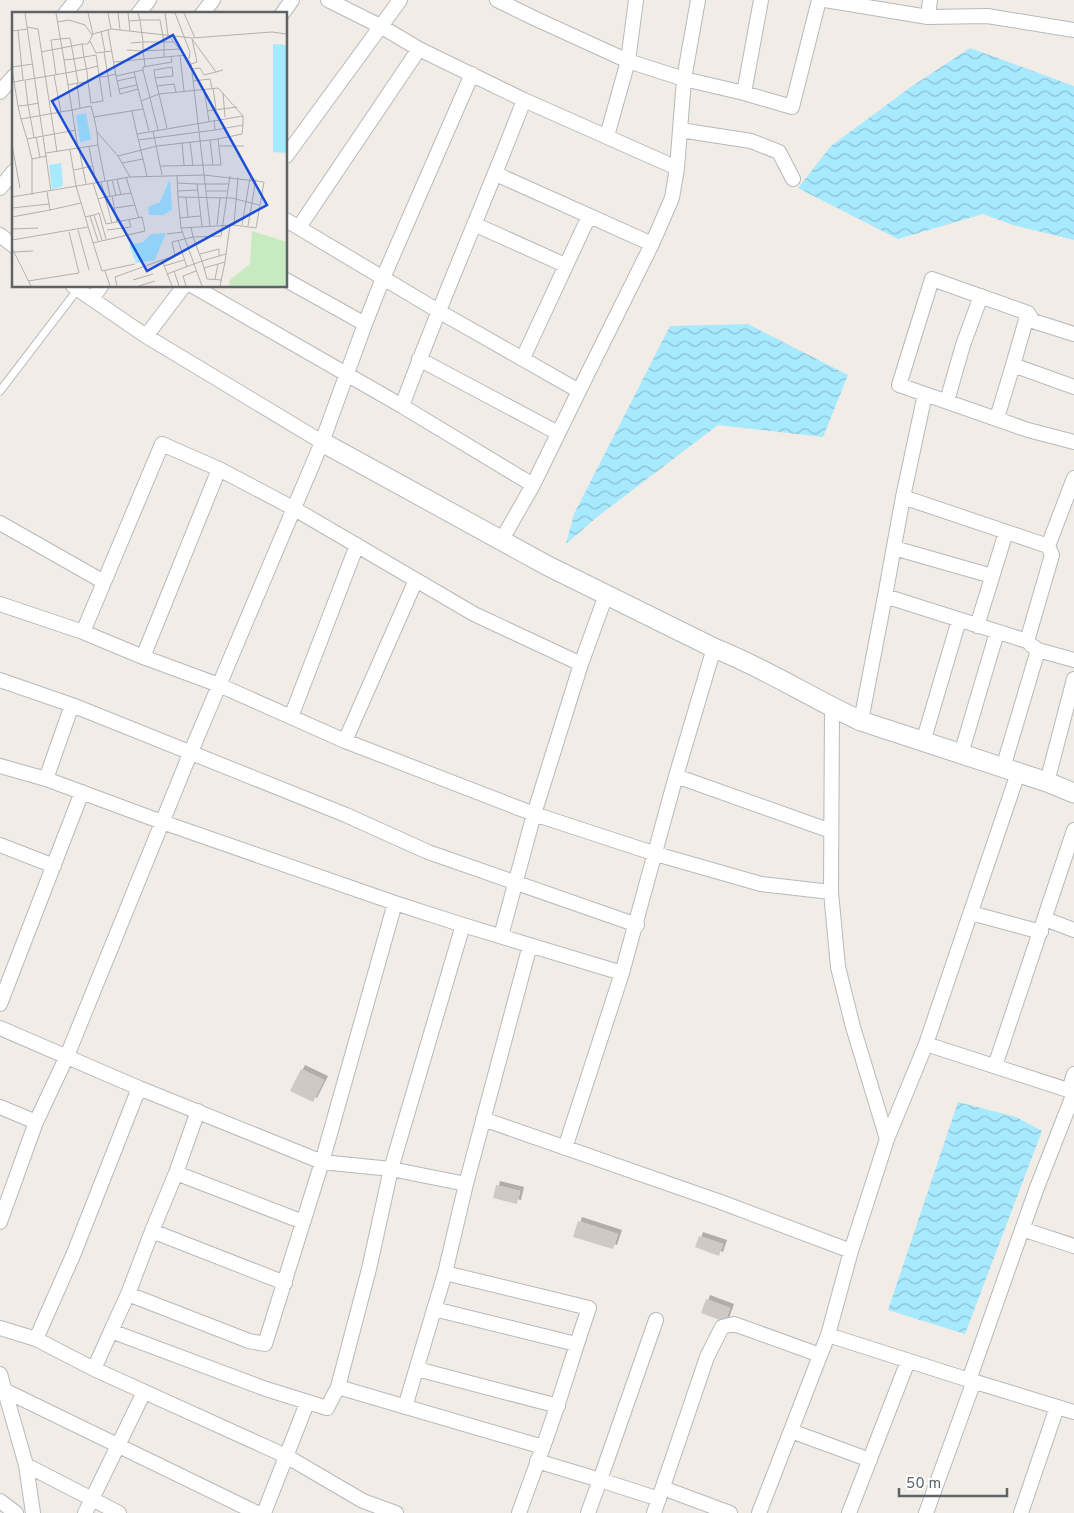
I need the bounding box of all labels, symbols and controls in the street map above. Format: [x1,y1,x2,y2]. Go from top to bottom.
inset map [12,12,288,288]
scale bar [899,1466,1006,1498]
text: 50 m [906,1475,941,1494]

